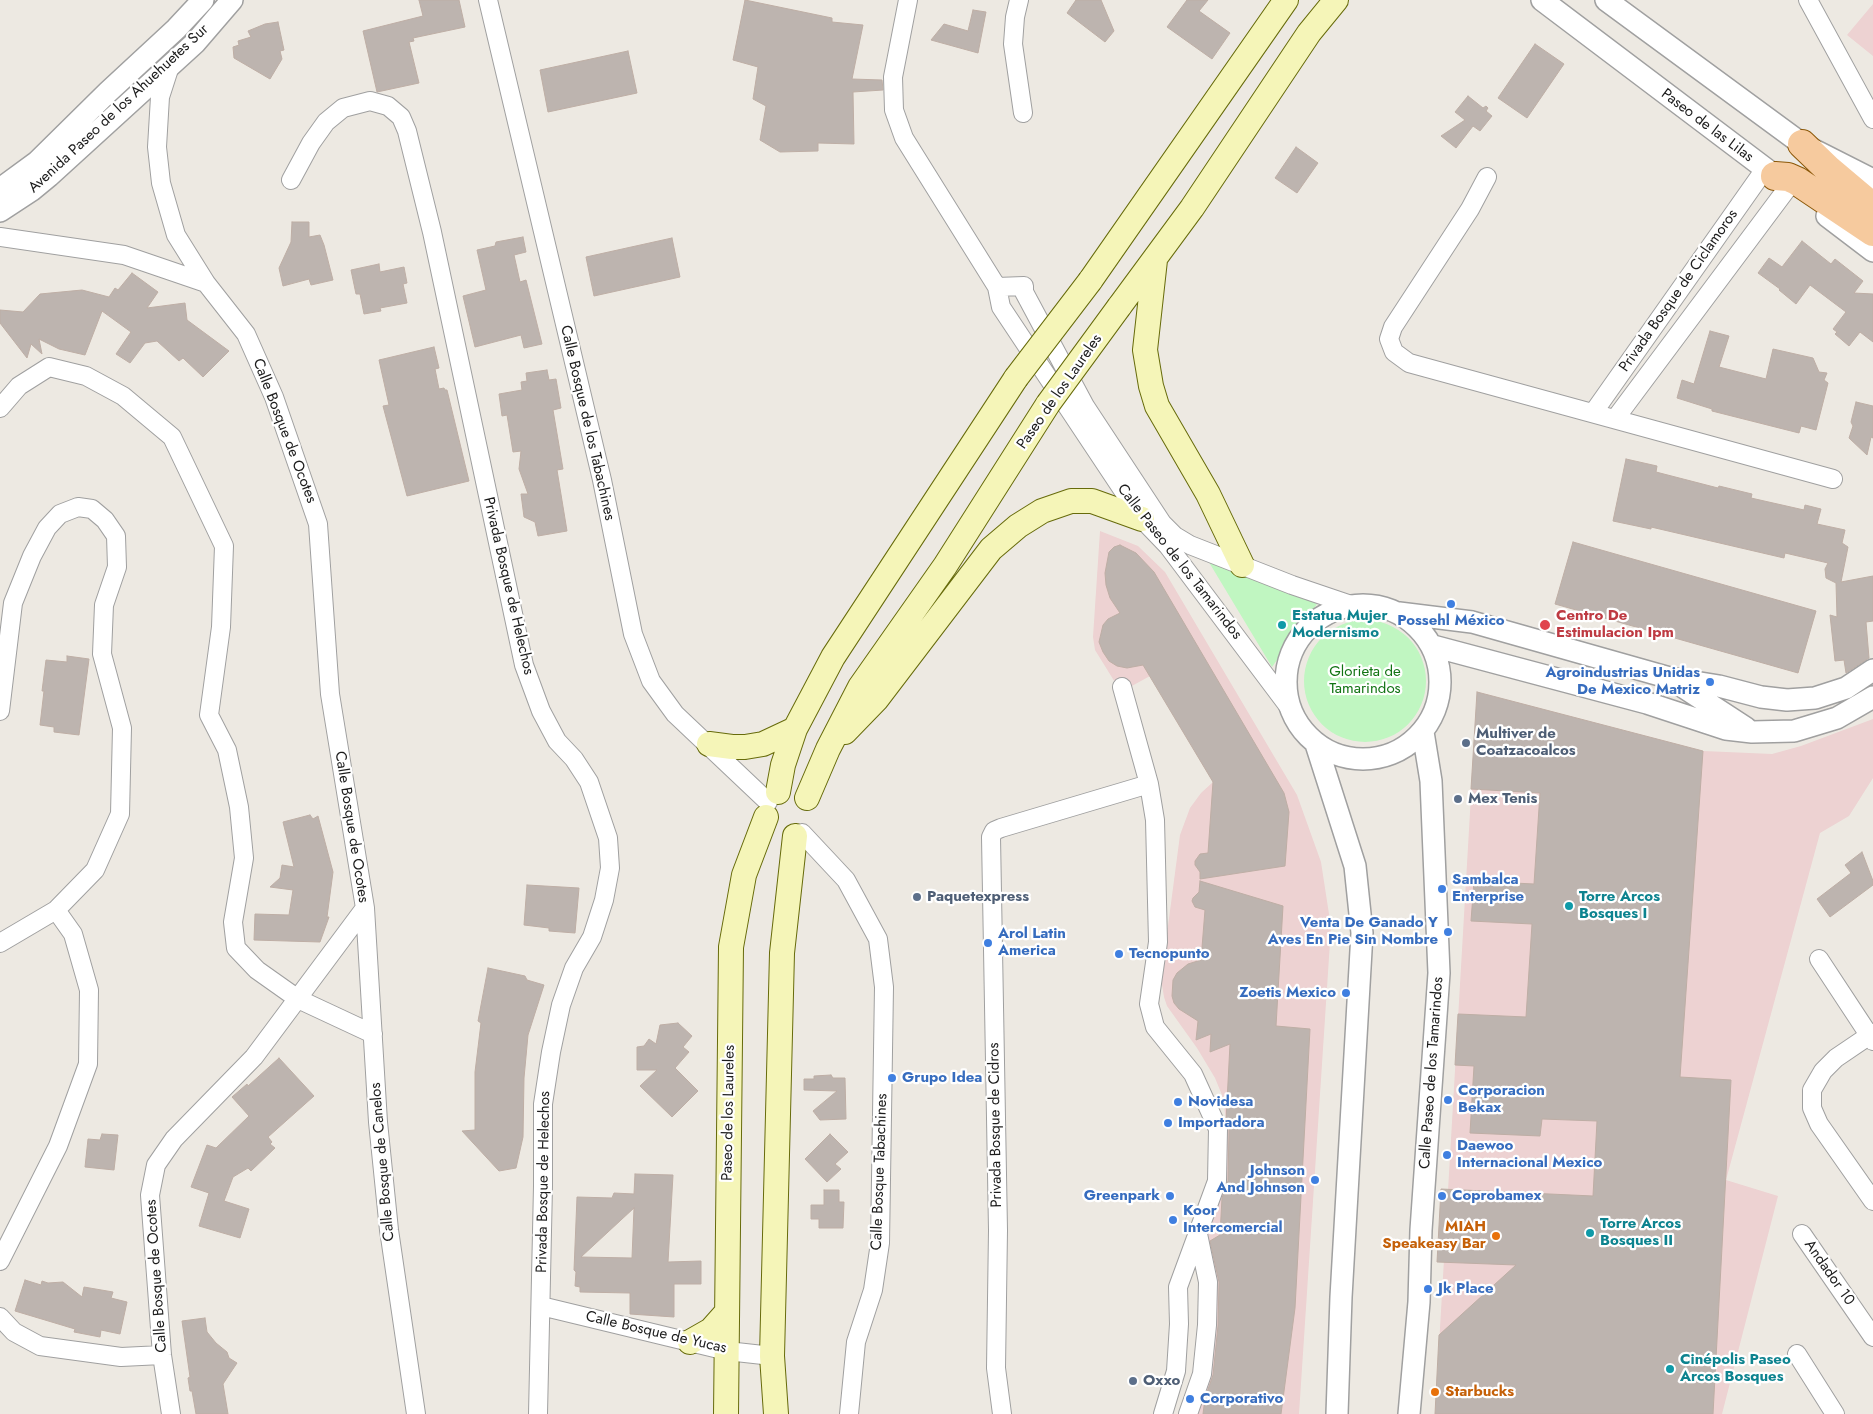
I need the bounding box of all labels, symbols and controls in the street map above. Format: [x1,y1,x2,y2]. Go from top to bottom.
street label: Avenida Paseo de los Ahuehuetes Sur [25,21,213,197]
street label: Paseo de las Lilas [1657,85,1757,167]
street label: Privada Bosque de Ciclamoros [1616,206,1742,376]
street label: Calle Bosque de los Tabachines [556,324,618,522]
street label: Paseo de los Laureles [1014,331,1106,453]
street label: Calle Bosque de Ocotes [248,356,320,506]
street label: Calle Paseo de los Tamarindos [1113,481,1245,643]
street label: Privada Bosque de Helechos [479,495,537,677]
marker: Possehl México [1445,598,1457,610]
place label: Estatua Mujer Modernismo [1292,607,1388,642]
place label: Centro De Estimulacion Ipm [1556,607,1674,642]
place label: Possehl México [1397,612,1505,630]
marker: Centro De Estimulacion Ipm [1538,618,1552,632]
marker: Estatua Mujer Modernismo [1276,619,1288,631]
park label: Glorieta de Tamarindos [1329,663,1401,698]
place label: Agroindustrias Unidas De Mexico Matriz [1546,664,1700,699]
marker: Agroindustrias Unidas De Mexico Matriz [1704,676,1716,688]
place label: Multiver de Coatzacoalcos [1476,725,1576,760]
marker: Multiver de Coatzacoalcos [1460,737,1472,749]
street label: Calle Bosque de Ocotes [330,750,372,904]
place label: Mex Tenis [1468,790,1537,808]
marker: Mex Tenis [1452,793,1464,805]
place label: Sambalca Enterprise [1452,871,1524,906]
marker: Sambalca Enterprise [1436,883,1448,895]
place label: Paquetexpress [927,888,1029,906]
place label: Torre Arcos Bosques I [1579,888,1660,923]
marker: Paquetexpress [911,891,923,903]
marker: Torre Arcos Bosques I [1563,900,1575,912]
place label: Venta De Ganado Y Aves En Pie Sin Nombre [1268,914,1438,949]
place label: Arol Latin America [998,925,1066,960]
marker: Venta De Ganado Y Aves En Pie Sin Nombre [1442,926,1454,938]
marker: Arol Latin America [982,937,994,949]
place label: Tecnopunto [1129,945,1210,963]
marker: Tecnopunto [1113,948,1125,960]
street label: Calle Paseo de los Tamarindos [1416,976,1448,1170]
place label: Zoetis Mexico [1239,984,1336,1002]
marker: Zoetis Mexico [1340,987,1352,999]
street label: Privada Bosque de Cidros [986,1042,1006,1208]
street label: Paseo de los Laureles [719,1045,739,1181]
place label: Grupo Idea [902,1069,982,1087]
marker: Grupo Idea [886,1072,898,1084]
street label: Calle Bosque de Canelos [367,1082,399,1242]
place label: Corporacion Bekax [1458,1082,1545,1117]
street label: Privada Bosque de Helechos [533,1091,555,1273]
street label: Calle Bosque Tabachines [868,1093,892,1251]
place label: Novidesa [1188,1093,1253,1111]
marker: Corporacion Bekax [1442,1094,1454,1106]
marker: Novidesa [1172,1096,1184,1108]
place label: Importadora [1178,1114,1265,1132]
marker: Importadora [1162,1117,1174,1129]
place label: Daewoo Internacional Mexico [1457,1137,1602,1172]
marker: Daewoo Internacional Mexico [1441,1149,1453,1161]
place label: Johnson And Johnson [1216,1162,1305,1197]
marker: Johnson And Johnson [1309,1174,1321,1186]
place label: Greenpark [1084,1187,1160,1205]
place label: Coprobamex [1452,1187,1541,1205]
marker: Greenpark [1164,1190,1176,1202]
marker: Coprobamex [1436,1190,1448,1202]
street label: Calle Bosque de Ocotes [143,1199,171,1353]
place label: Koor Intercomercial [1183,1202,1283,1237]
marker: Koor Intercomercial [1167,1214,1179,1226]
place label: Torre Arcos Bosques II [1600,1215,1681,1250]
place label: MIAH Speakeasy Bar [1382,1218,1486,1253]
marker: Torre Arcos Bosques II [1584,1227,1596,1239]
marker: MIAH Speakeasy Bar [1490,1230,1502,1242]
street label: Andador 10 [1800,1237,1858,1309]
place label: Jk Place [1438,1280,1494,1298]
marker: Jk Place [1422,1283,1434,1295]
street label: Calle Bosque de Yucas [584,1308,728,1358]
place label: Cinépolis Paseo Arcos Bosques [1680,1351,1791,1386]
marker: Cinépolis Paseo Arcos Bosques [1664,1363,1676,1375]
place label: Oxxo [1143,1372,1180,1390]
marker: Oxxo [1127,1375,1139,1387]
place label: Starbucks [1445,1383,1514,1401]
marker: Starbucks [1429,1386,1441,1398]
place label: Corporativo [1200,1390,1283,1408]
marker: Corporativo [1184,1393,1196,1405]

